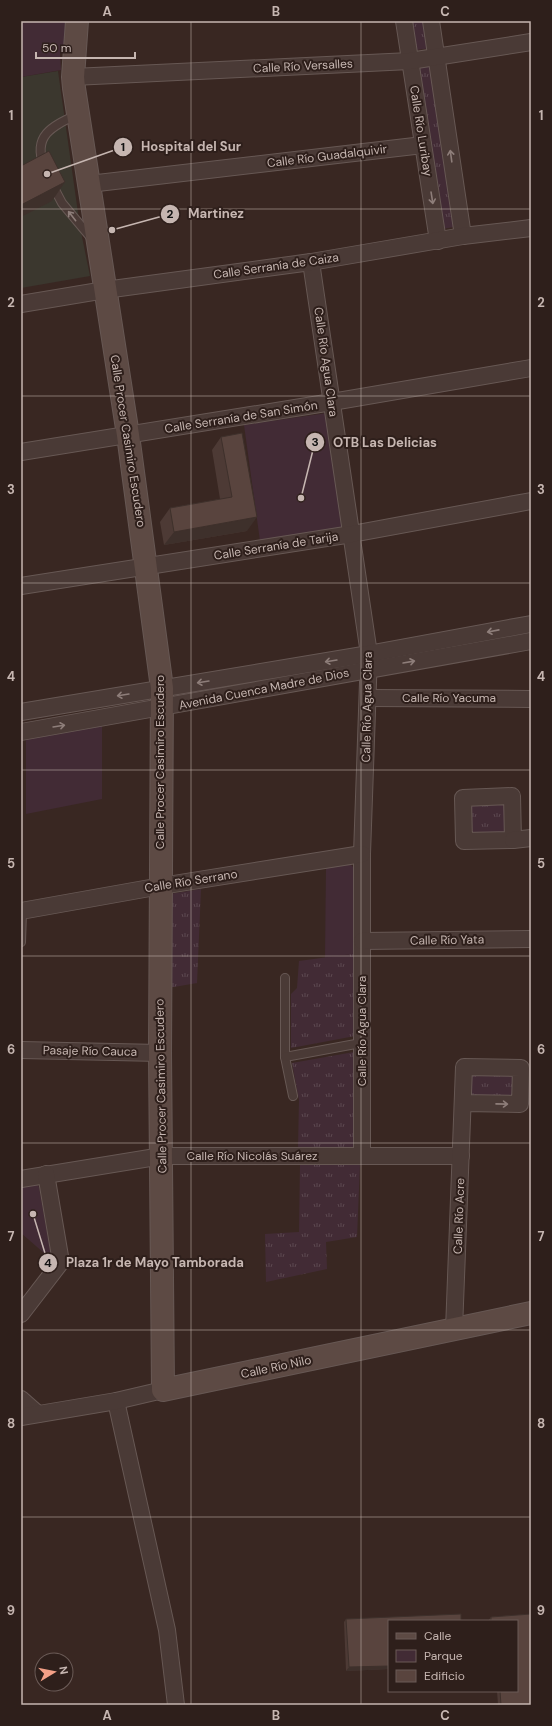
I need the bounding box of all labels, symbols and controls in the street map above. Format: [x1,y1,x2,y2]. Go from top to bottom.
text: A [102,3,112,20]
text: B [272,3,280,20]
text: C [440,3,450,20]
scale bar [36,34,135,60]
text: 50 m [42,40,71,56]
street label: Calle Río Versalles [253,55,353,77]
street label: Calle Río Luribay [406,84,436,178]
text: 1 [9,107,13,124]
text: 1 [539,107,543,124]
callout: Hospital del Sur [113,134,249,159]
text: Hospital del Sur [141,138,242,155]
text: 1 [121,139,125,155]
street label: Calle Río Guadalquivir [266,141,388,171]
one-way arrow [447,150,455,163]
one-way arrow [428,191,436,204]
callout: Martinez [160,201,252,226]
text: Martinez [188,205,244,222]
text: 2 [167,206,174,222]
one-way arrow [68,211,76,222]
street label: Calle Serranía de Caiza [212,249,340,283]
text: 2 [7,294,15,311]
text: 2 [537,294,545,311]
street label: Calle Río Agua Clara [310,306,342,418]
street label: Calle Procer Casimiro Escudero [106,354,150,528]
street label: Calle Serranía de San Simón [163,397,319,437]
callout: OTB Las Delicias [305,430,445,455]
text: 3 [311,434,319,450]
text: OTB Las Delicias [333,434,437,451]
text: 3 [7,481,15,498]
text: 3 [537,481,545,498]
street label: Calle Serranía de Tarija [213,528,339,564]
one-way arrow [487,628,500,636]
street label: Calle Río Agua Clara [358,652,376,762]
one-way arrow [325,657,338,665]
one-way arrow [402,658,415,666]
street label: Avenida Cuenca Madre de Dios [177,665,351,713]
text: 4 [7,668,15,685]
text: 4 [537,668,545,685]
street label: Calle Procer Casimiro Escudero [152,675,168,849]
one-way arrow [197,678,210,686]
street label: Calle Río Yacuma [402,690,496,706]
one-way arrow [117,691,130,699]
one-way arrow [53,722,66,730]
text: 5 [7,855,15,872]
text: 5 [537,855,545,872]
street label: Calle Río Serrano [143,866,239,896]
street label: Calle Río Yata [410,931,484,949]
street label: Calle Río Agua Clara [354,976,370,1086]
street label: Calle Procer Casimiro Escudero [151,999,171,1173]
text: 6 [7,1041,15,1058]
text: 6 [537,1041,545,1058]
street label: Pasaje Río Cauca [43,1042,137,1060]
one-way arrow [495,1100,508,1108]
street label: Calle Río Nicolás Suárez [186,1148,318,1164]
street label: Calle Río Acre [450,1177,468,1254]
text: 7 [8,1228,15,1245]
text: 7 [538,1228,545,1245]
callout: Plaza 1r de Mayo Tamborada [38,1250,252,1275]
text: Plaza 1r de Mayo Tamborada [66,1254,244,1271]
text: 4 [44,1255,52,1271]
street label: Calle Río Nilo [239,1352,313,1382]
text: 8 [7,1415,15,1432]
text: 8 [537,1415,545,1432]
text: 9 [7,1602,15,1619]
text: 9 [537,1602,545,1619]
legend [388,1620,518,1692]
text: Calle [424,1628,451,1644]
text: Parque [424,1648,463,1664]
north arrow [34,1652,74,1692]
text: N [56,1665,71,1675]
text: Edificio [424,1668,465,1684]
text: A [102,1707,112,1724]
text: B [272,1707,280,1724]
text: C [440,1707,450,1724]

